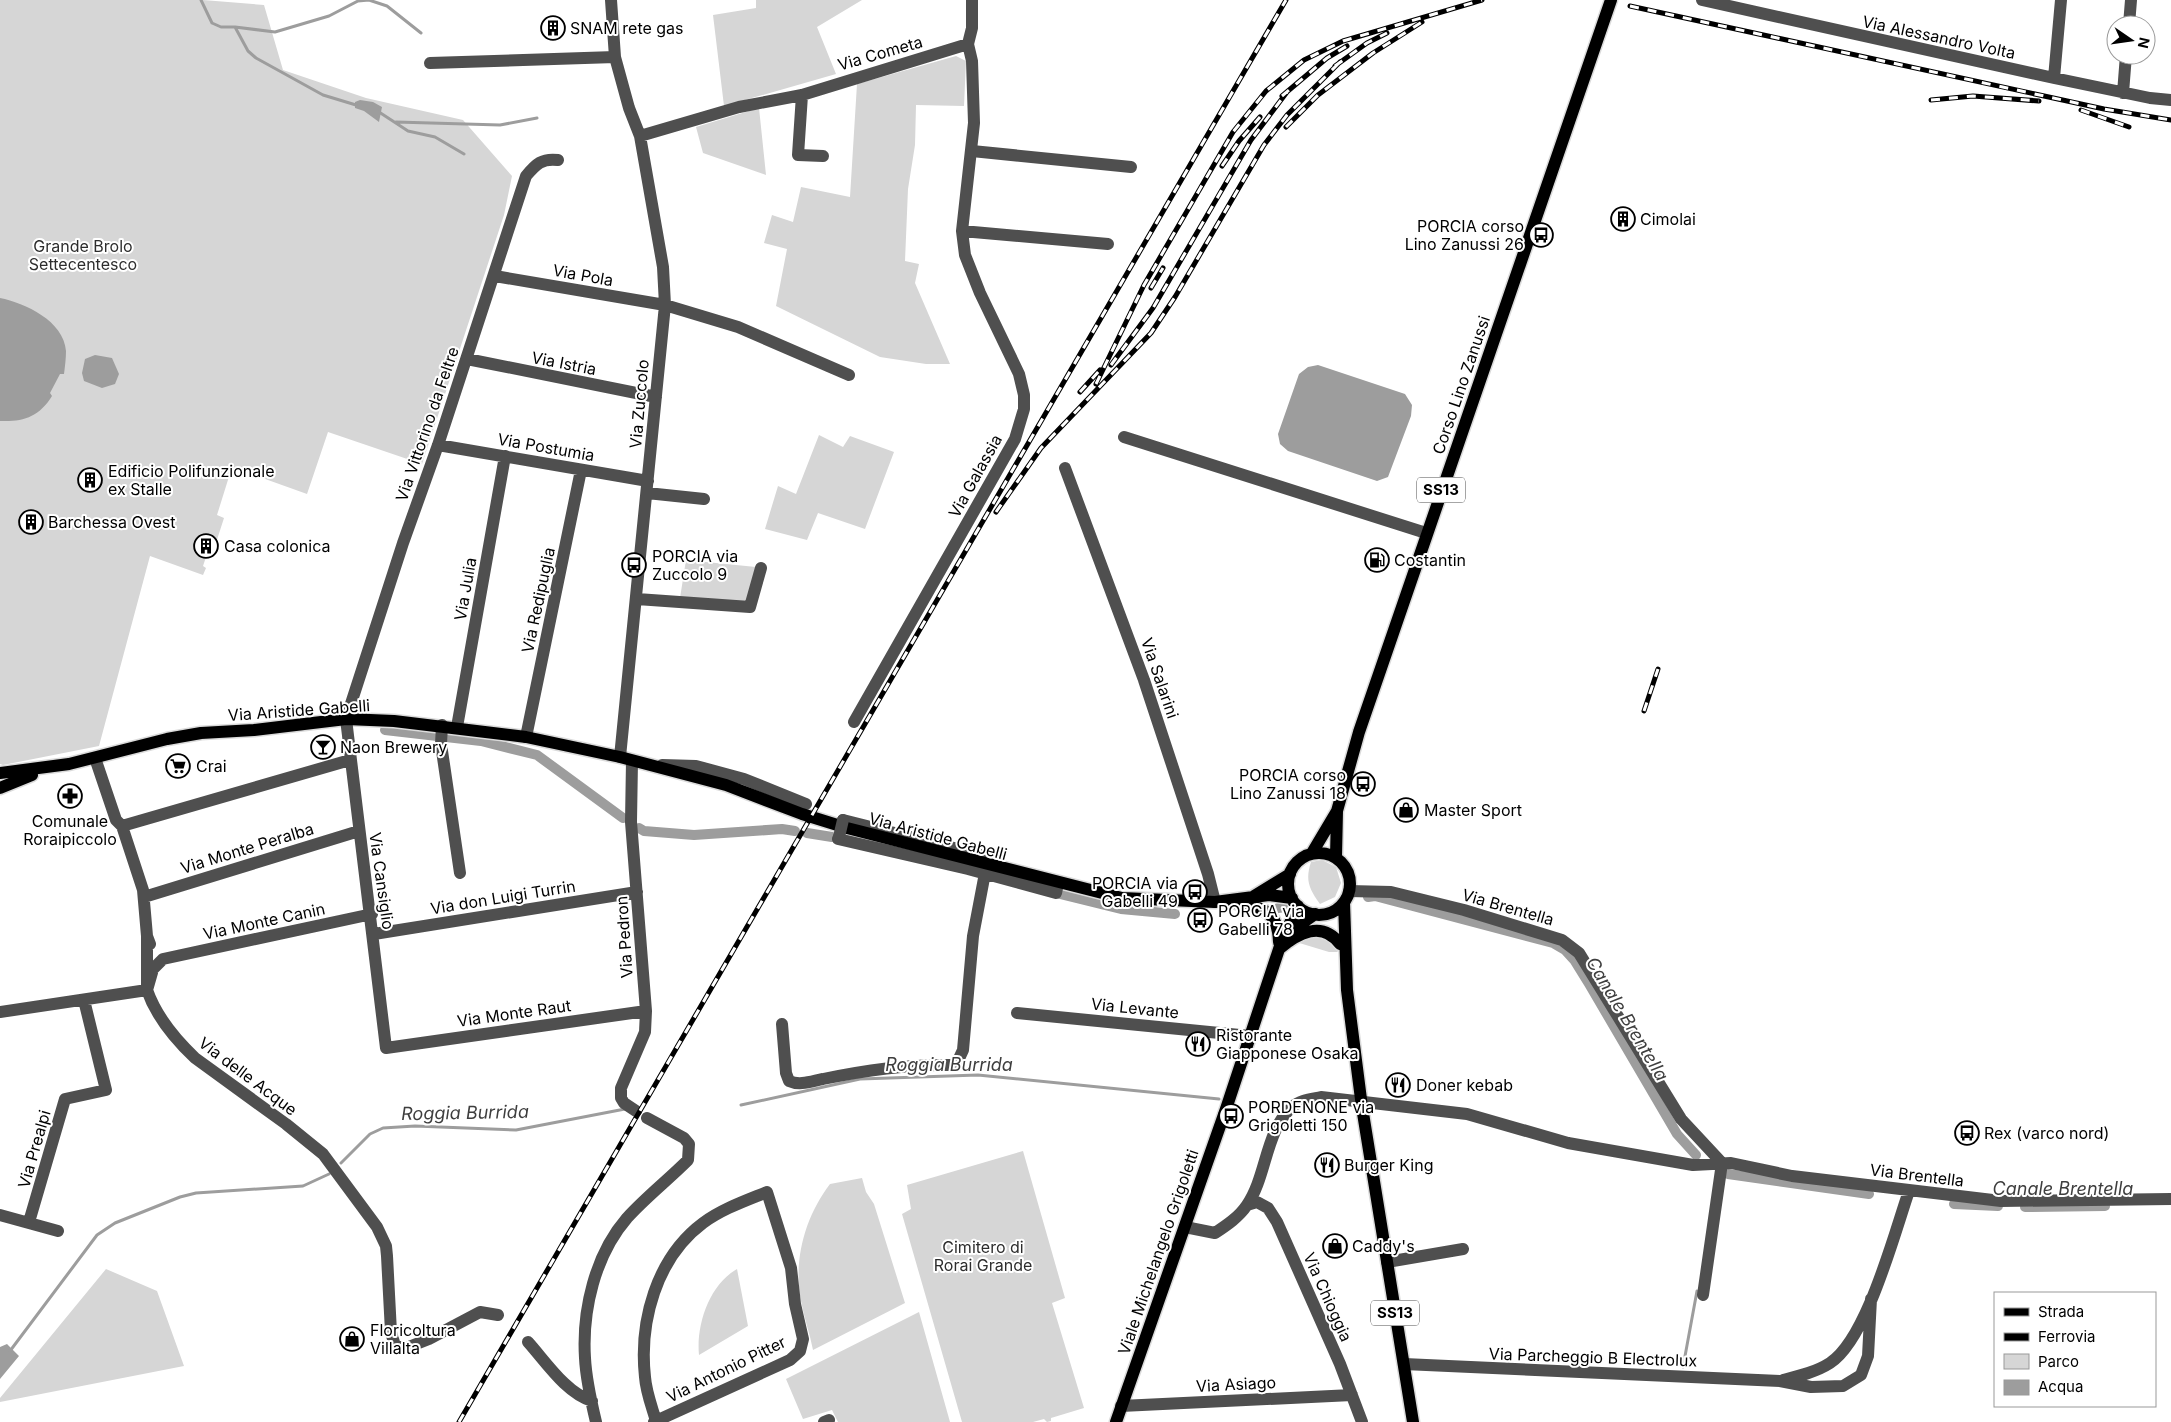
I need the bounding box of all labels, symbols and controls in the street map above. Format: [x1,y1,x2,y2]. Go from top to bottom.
street label: Via Alessandro Volta [1861,11,2017,63]
building icon: SNAM rete gas [540,15,566,41]
north arrow [2106,15,2156,65]
place label: SNAM rete gas [570,18,684,38]
street label: Via Cometa [835,31,925,75]
text: N [2135,36,2154,50]
building icon: Cimolai [1610,206,1636,232]
place label: Cimolai [1640,209,1696,229]
place label: PORCIA corso Lino Zanussi 26 [1405,216,1524,254]
bus stop icon: PORCIA corso Lino Zanussi 26 [1528,222,1554,248]
park label: Grande Brolo Settecentesco [29,236,137,274]
street label: Via Pola [551,260,615,290]
street label: Corso Lino Zanussi [1428,313,1494,457]
street label: Via Vittorino da Feltre [391,344,463,504]
street label: Via Istria [530,347,598,379]
street label: Via Zuccolo [625,359,653,449]
street label: Via Postumia [496,429,596,465]
street label: Via Galassia [944,431,1006,521]
place label: Edificio Polifunzionale ex Stalle [108,461,274,499]
building icon: Edificio Polifunzionale ex Stalle [77,467,103,493]
road number: SS13 [1417,478,1465,502]
building icon: Barchessa Ovest [18,509,44,535]
place label: Barchessa Ovest [48,512,175,532]
building icon: Casa colonica [193,533,219,559]
place label: Casa colonica [224,536,330,556]
street label: Via Redipuglia [517,545,559,655]
place label: PORCIA via Zuccolo 9 [652,546,738,584]
fuel station icon: Costantin [1364,547,1390,573]
place label: Costantin [1394,550,1466,570]
bus stop icon: PORCIA via Zuccolo 9 [621,552,647,578]
street label: Via Julia [450,556,480,622]
street label: Via Salarini [1137,635,1183,721]
street label: Via Aristide Gabelli [227,695,371,725]
bar icon: Naon Brewery [310,734,336,760]
place label: Naon Brewery [340,737,447,757]
supermarket icon: Crai [165,753,191,779]
place label: Crai [196,756,227,776]
place label: PORCIA corso Lino Zanussi 18 [1230,765,1346,803]
bus stop icon: PORCIA corso Lino Zanussi 18 [1350,771,1376,797]
pharmacy icon: Comunale Roraipiccolo [57,783,83,809]
shop icon: Master Sport [1393,797,1419,823]
place label: Master Sport [1424,800,1522,820]
street label: Via Aristide Gabelli [867,808,1009,864]
place label: Comunale Roraipiccolo [23,811,117,849]
street label: Via Monte Peralba [178,818,316,878]
street label: Via Cansiglio [365,831,399,931]
place label: PORCIA via Gabelli 49 [1092,873,1178,911]
street label: Via don Luigi Turrin [429,876,577,918]
bus stop icon: PORCIA via Gabelli 49 [1182,879,1208,905]
street label: Via Brentella [1460,884,1556,930]
street label: Via Pedron [611,895,637,979]
street label: Via Monte Canin [201,898,327,944]
place label: PORCIA via Gabelli 78 [1218,901,1304,939]
bus stop icon: PORCIA via Gabelli 78 [1187,907,1213,933]
water label: Canale Brentella [1582,953,1673,1084]
street label: Via Levante [1090,993,1180,1023]
street label: Via Monte Raut [456,995,572,1031]
place label: Ristorante Giapponese Osaka [1216,1025,1358,1063]
restaurant icon: Ristorante Giapponese Osaka [1185,1031,1211,1057]
street label: Via delle Acque [195,1033,301,1119]
water label: Roggia Burrida [885,1054,1013,1075]
restaurant icon: Doner kebab [1385,1072,1411,1098]
place label: Doner kebab [1416,1075,1513,1095]
place label: PORDENONE via Grigoletti 150 [1248,1097,1374,1135]
water label: Roggia Burrida [401,1101,529,1124]
bus stop icon: PORDENONE via Grigoletti 150 [1218,1103,1244,1129]
street label: Via Prealpi [13,1108,55,1190]
bus stop icon: Rex (varco nord) [1954,1120,1980,1146]
place label: Rex (varco nord) [1984,1123,2109,1143]
street label: Viale Michelangelo Grigoletti [1113,1147,1203,1357]
restaurant icon: Burger King [1314,1152,1340,1178]
place label: Burger King [1344,1155,1434,1175]
street label: Via Brentella [1869,1159,1965,1191]
water label: Canale Brentella [1993,1178,2133,1199]
shop icon: Caddy's [1322,1233,1348,1259]
place label: Caddy's [1352,1236,1415,1256]
park label: Cimitero di Rorai Grande [934,1237,1032,1275]
street label: Via Chioggia [1299,1249,1357,1345]
legend [1994,1292,2156,1407]
road number: SS13 [1371,1300,1419,1326]
text: Strada [2038,1302,2084,1321]
place label: Floricoltura Villalta [370,1320,456,1358]
shop icon: Floricoltura Villalta [339,1326,365,1352]
text: Ferrovia [2038,1327,2095,1346]
street label: Via Antonio Pitter [663,1331,789,1407]
street label: Via Parcheggio B Electrolux [1488,1343,1698,1371]
text: Parco [2038,1352,2079,1371]
street label: Via Asiago [1195,1372,1277,1396]
text: Acqua [2038,1377,2083,1396]

